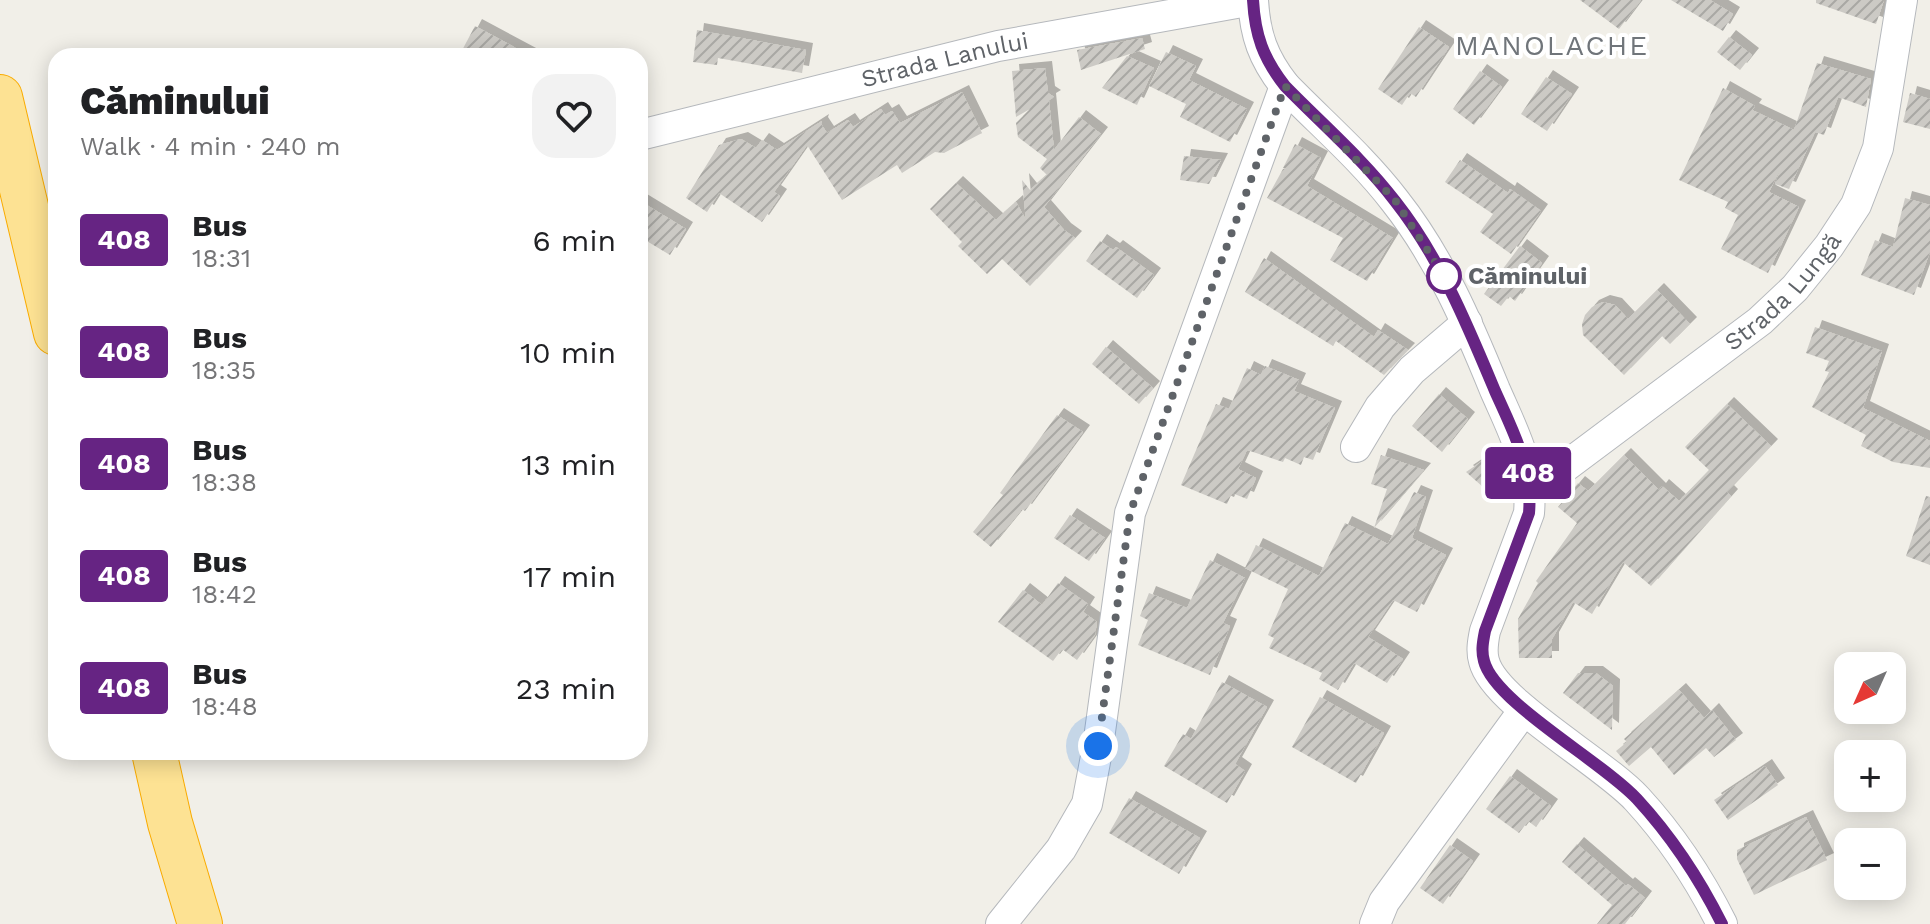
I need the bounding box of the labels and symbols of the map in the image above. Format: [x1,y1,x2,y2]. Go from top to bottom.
street label: Strada Lanului [858,27,1031,93]
district label: MANOLACHE [1455,29,1649,62]
street label: Strada Lungă [1719,228,1847,357]
marker: Căminului [1427,259,1461,293]
place label: Căminului [1468,262,1587,290]
line badge: 408 [1482,447,1574,499]
north arrow [1834,652,1906,724]
your location [1078,726,1118,766]

